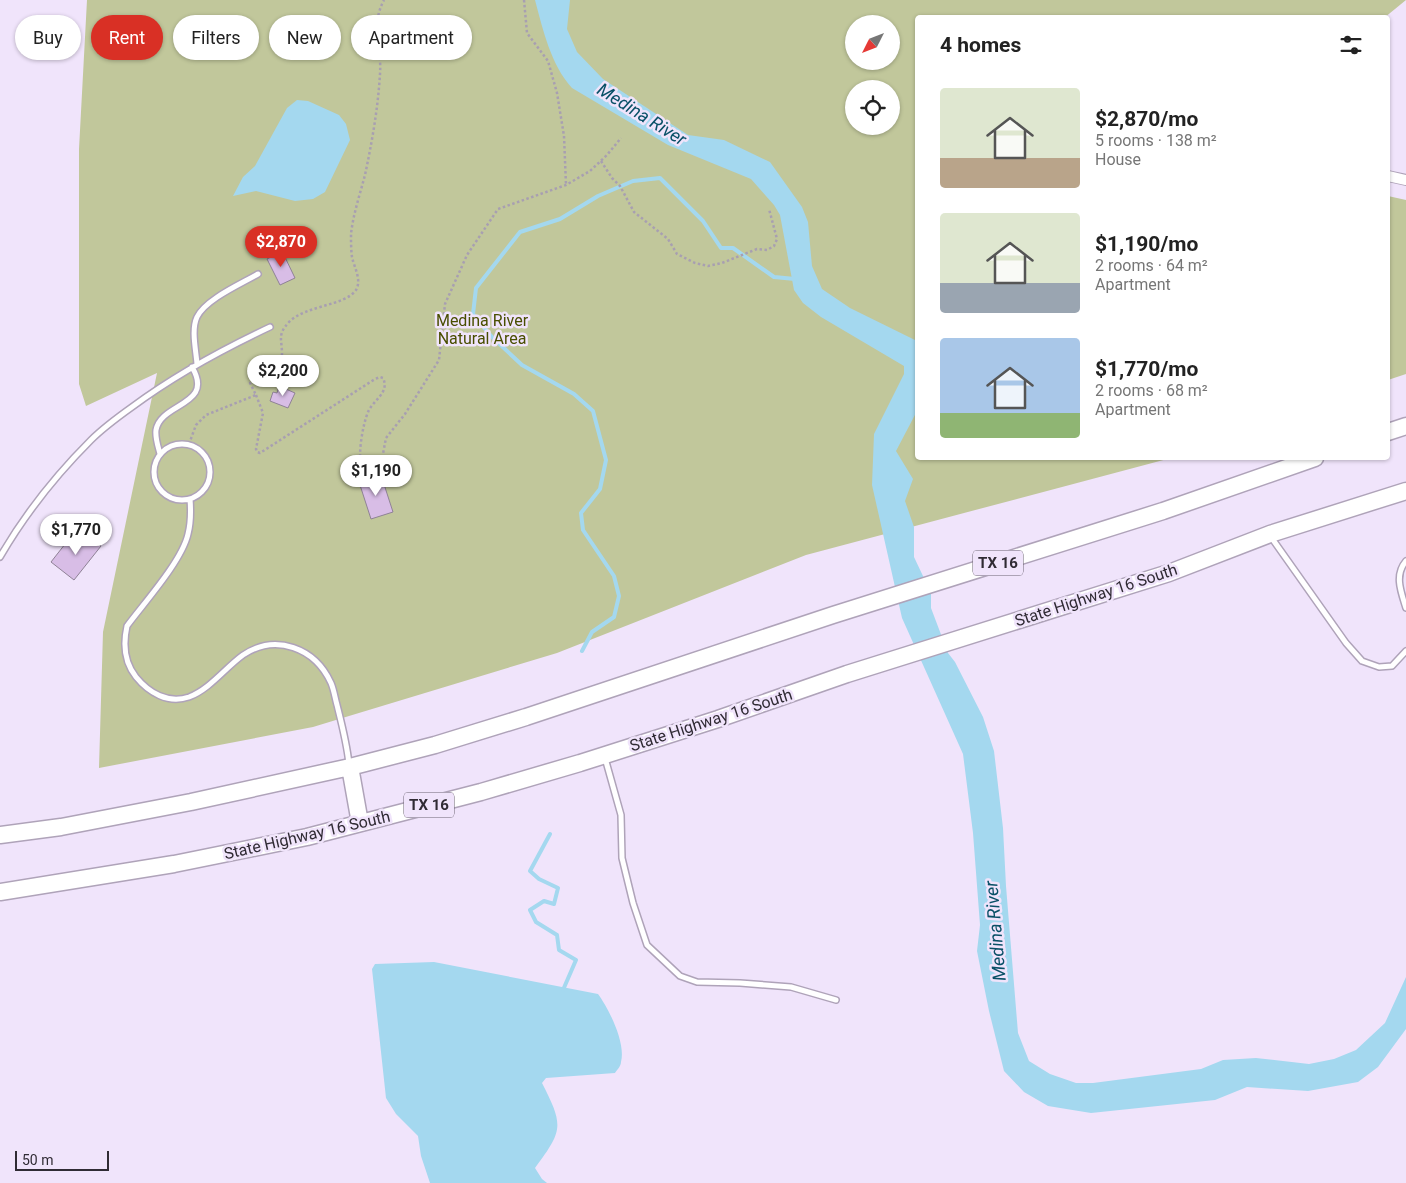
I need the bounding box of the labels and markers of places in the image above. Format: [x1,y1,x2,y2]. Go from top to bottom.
pin: $2,870 [240,226,322,268]
pin: $2,200 [242,354,324,397]
pin: $1,190 [335,454,417,497]
pin: $1,770 [35,514,117,556]

